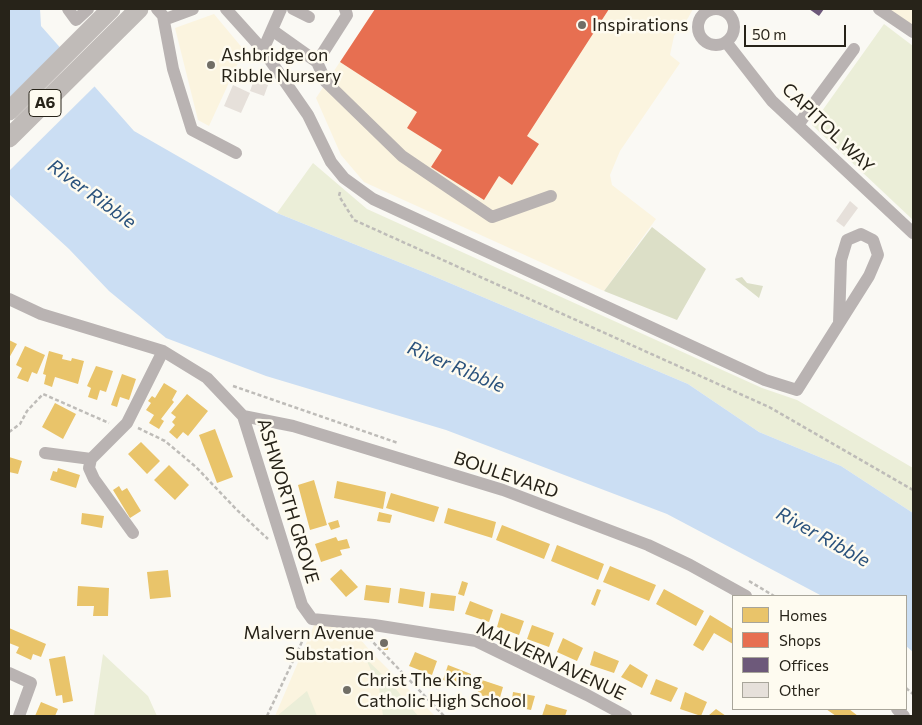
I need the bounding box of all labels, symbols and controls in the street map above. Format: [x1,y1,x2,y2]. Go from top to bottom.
place label: Inspirations [592,14,688,36]
scale bar [747,15,850,47]
marker: Inspirations [576,19,588,31]
text: 50 m [752,25,786,43]
place label: Ashbridge on Ribble Nursery [221,44,341,86]
marker: Ashbridge on Ribble Nursery [205,59,217,71]
street label: CAPITOL WAY [777,79,879,177]
road number: A6 [29,90,61,116]
water label: River Ribble [43,154,141,234]
water label: River Ribble [404,336,508,398]
street label: ASHWORTH GROVE [253,416,323,586]
street label: BOULEVARD [451,447,561,503]
water label: River Ribble [772,502,874,572]
legend [732,595,907,710]
text: Homes [779,606,827,624]
street label: MALVERN AVENUE [473,617,629,705]
place label: Malvern Avenue Substation [244,622,374,664]
text: Shops [779,631,821,649]
marker: Malvern Avenue Substation [378,637,390,649]
text: Offices [779,656,829,674]
place label: Christ The King Catholic High School [357,669,526,712]
text: Other [779,681,820,699]
marker: Christ The King Catholic High School [341,684,353,696]

